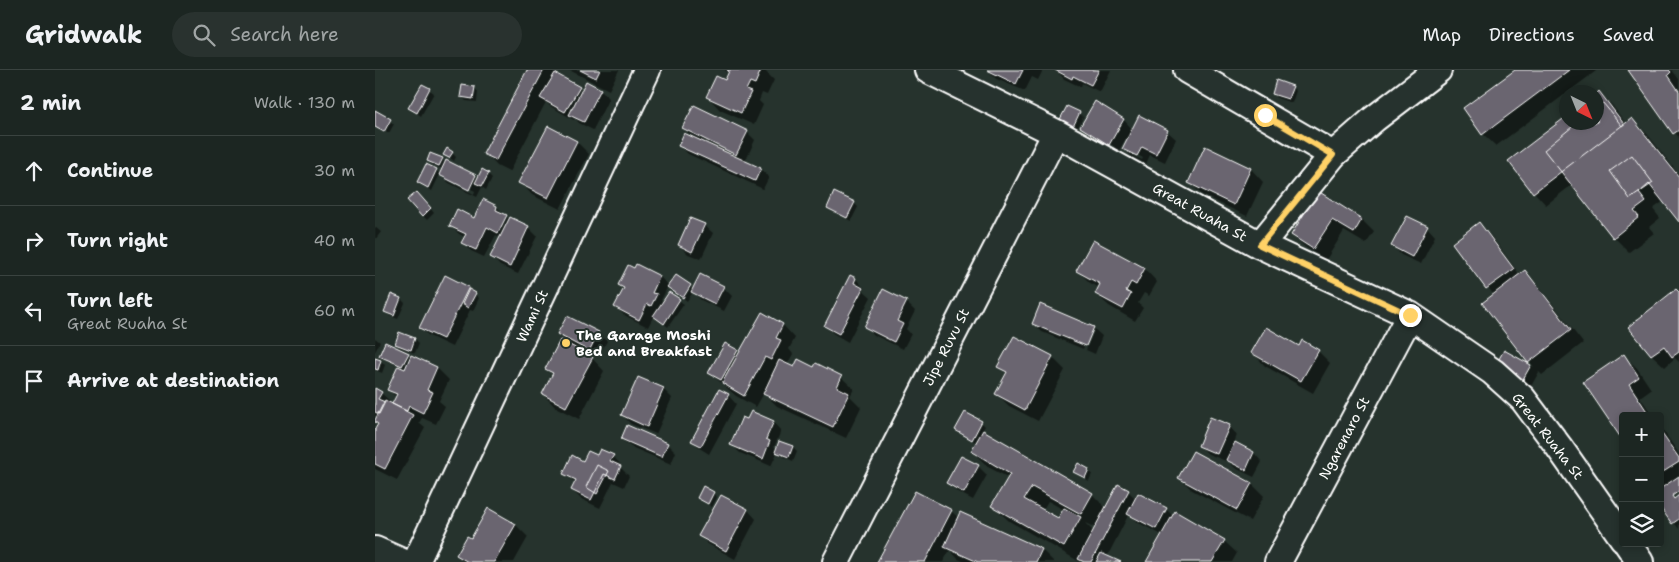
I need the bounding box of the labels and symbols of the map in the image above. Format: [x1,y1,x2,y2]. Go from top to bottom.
north arrow [1559,85,1604,130]
route start [1254,104,1277,127]
street label: Great Ruaha St [1150,179,1250,245]
street label: Wami St [512,287,552,345]
route end [1399,304,1422,327]
street label: Jipe Ruvu St [919,305,973,389]
place label: The Garage Moshi Bed and Breakfast [576,326,712,360]
marker: The Garage Moshi Bed and Breakfast [560,337,572,349]
street label: Great Ruaha St [1508,389,1588,483]
street label: Ngarenaro St [1315,394,1373,482]

